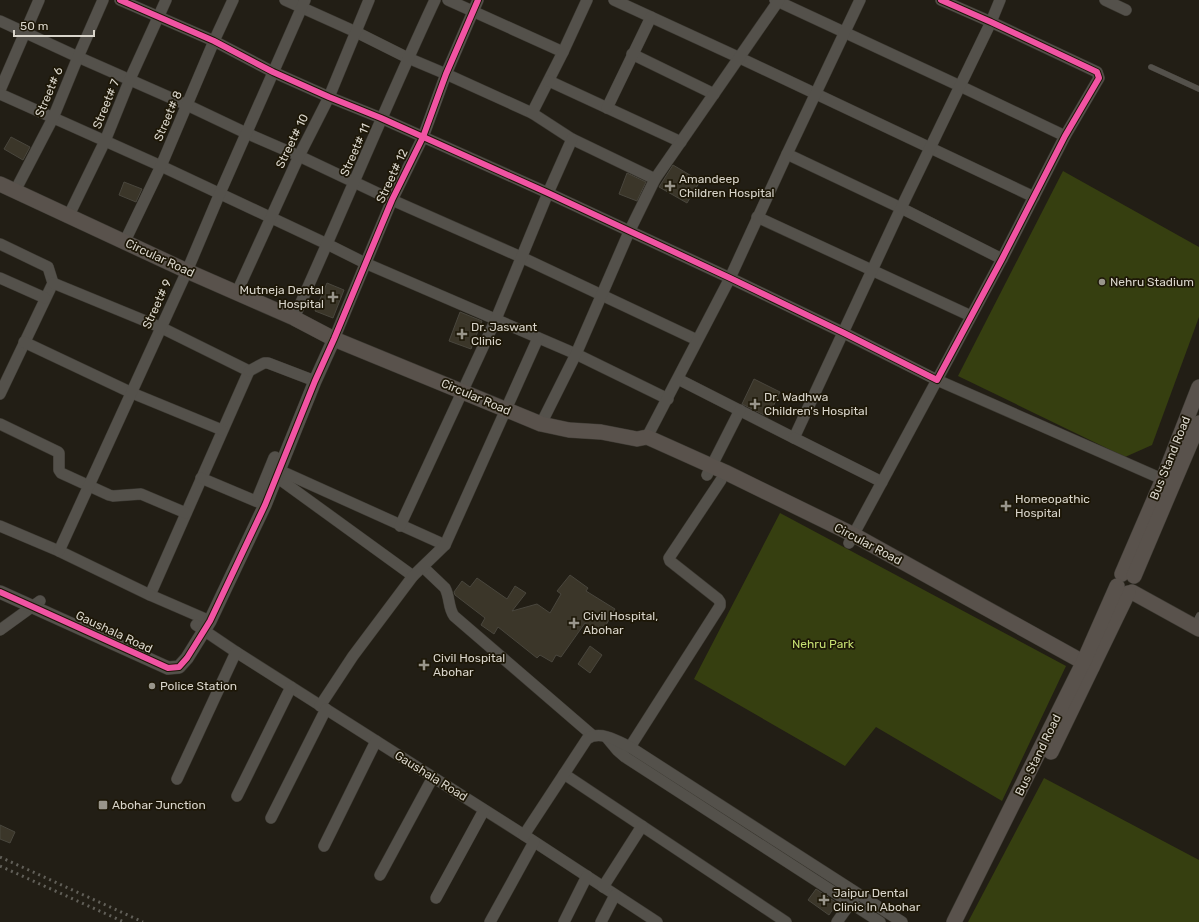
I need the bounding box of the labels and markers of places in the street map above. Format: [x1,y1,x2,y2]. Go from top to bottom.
place label: Amandeep Children Hospital [679,172,775,200]
marker: Amandeep Children Hospital [664,180,676,192]
place label: Nehru Stadium [1110,275,1194,289]
marker: Nehru Stadium [1097,277,1107,287]
place label: Mutneja Dental Hospital [240,283,324,311]
marker: Mutneja Dental Hospital [327,291,339,303]
place label: Dr. Jaswant Clinic [471,320,538,348]
marker: Dr. Jaswant Clinic [456,328,468,340]
place label: Dr. Wadhwa Children's Hospital [764,390,868,418]
marker: Dr. Wadhwa Children's Hospital [749,398,761,410]
place label: Homeopathic Hospital [1015,492,1090,520]
marker: Homeopathic Hospital [1000,500,1012,512]
place label: Civil Hospital, Abohar [583,609,658,637]
marker: Civil Hospital, Abohar [568,617,580,629]
place label: Civil Hospital Abohar [433,651,505,679]
marker: Civil Hospital Abohar [418,659,430,671]
place label: Police Station [160,679,237,693]
marker: Police Station [147,681,157,691]
place label: Abohar Junction [112,798,206,812]
marker: Abohar Junction [97,799,109,811]
place label: Jaipur Dental Clinic In Abohar [833,886,921,914]
marker: Jaipur Dental Clinic In Abohar [818,894,830,906]

